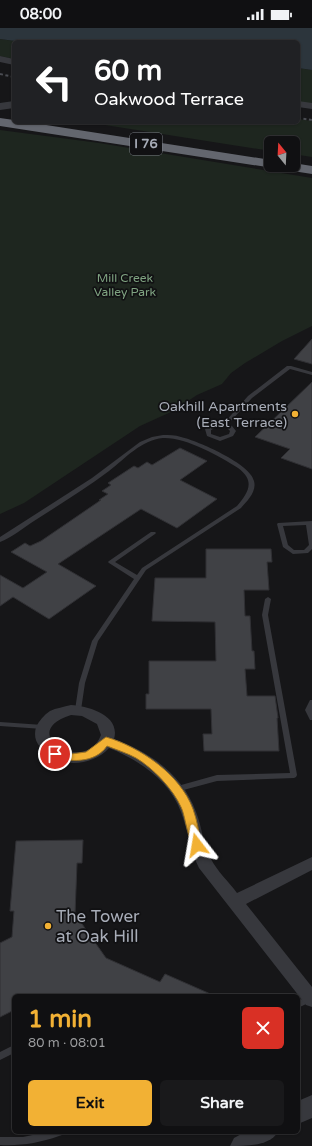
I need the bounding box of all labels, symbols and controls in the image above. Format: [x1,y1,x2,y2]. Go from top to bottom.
text: 08:00 [20,5,62,23]
text: 60 m [94,54,162,88]
icon: left [28,56,80,108]
text: Oakwood Terrace [94,88,244,110]
road number: I 76 [130,133,162,155]
north arrow [264,136,300,172]
map controls [264,136,300,172]
park label: Mill Creek Valley Park [94,271,157,299]
place label: Oakhill Apartments (East Terrace) [159,398,287,431]
marker: Oakhill Apartments (East Terrace) [290,409,300,419]
pin [38,737,72,771]
icon: arrive [44,743,66,765]
position arrow [176,824,218,866]
place label: The Tower at Oak Hill [56,906,140,947]
marker: The Tower at Oak Hill [43,921,53,931]
text: 1 min [28,1005,92,1034]
button: close [242,1007,284,1049]
text: 80 m · 08:01 [28,1035,106,1051]
button: Exit [28,1080,152,1126]
button: Share [160,1080,284,1126]

